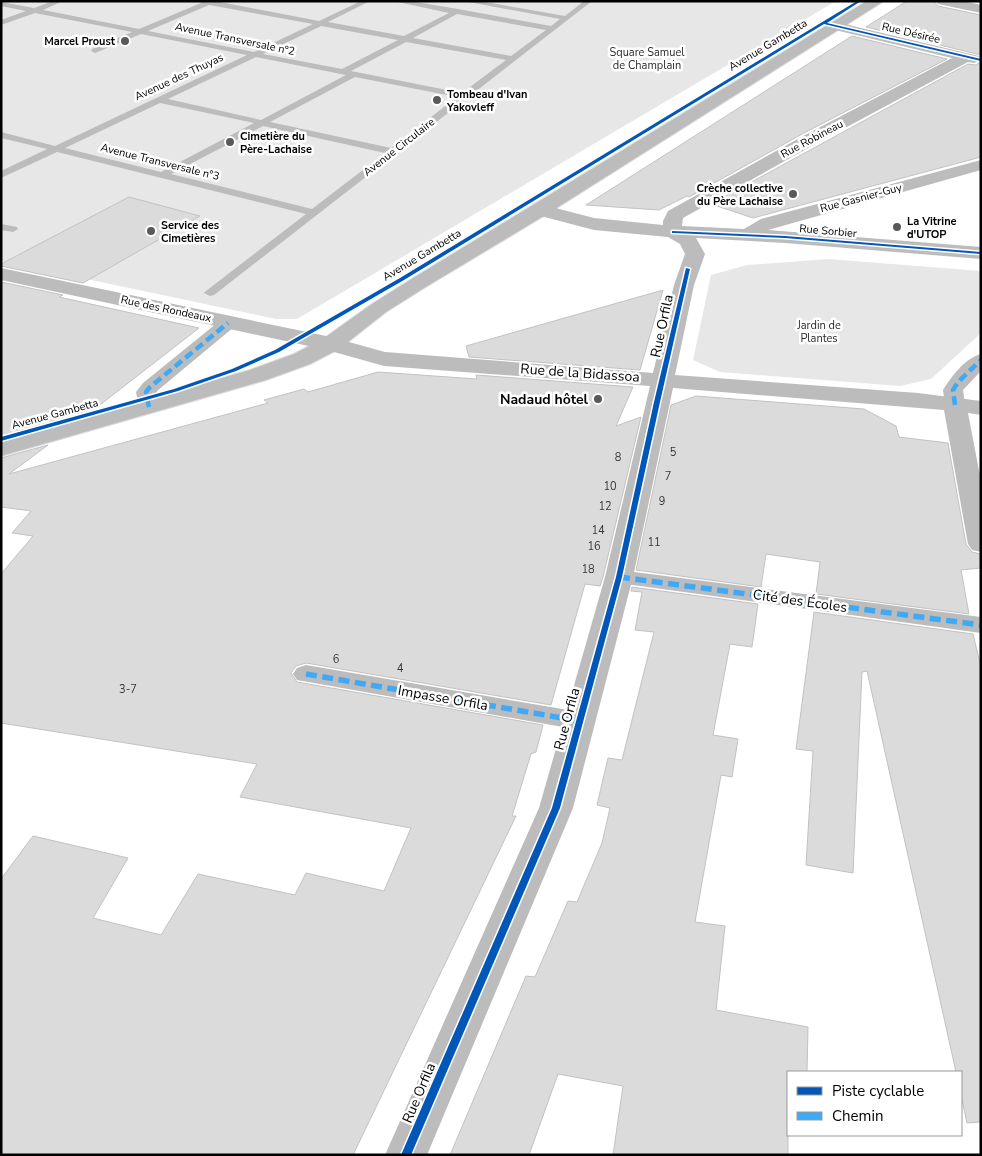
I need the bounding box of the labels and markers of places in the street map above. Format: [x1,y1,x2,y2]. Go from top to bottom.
place label: Marcel Proust [44,34,116,49]
marker: Marcel Proust [119,35,131,47]
place label: Tombeau d'Ivan Yakovleff [446,87,527,115]
marker: Tombeau d'Ivan Yakovleff [431,94,443,106]
place label: Cimetière du Père-Lachaise [240,129,312,157]
marker: Cimetière du Père-Lachaise [224,136,236,148]
place label: Crèche collective du Père Lachaise [697,181,783,209]
marker: Crèche collective du Père Lachaise [787,188,799,200]
place label: La Vitrine d'UTOP [907,214,957,242]
place label: Service des Cimetières [161,218,219,246]
marker: La Vitrine d'UTOP [891,221,903,233]
marker: Service des Cimetières [145,225,157,237]
place label: Nadaud hôtel [500,390,589,409]
marker: Nadaud hôtel [592,393,604,405]

